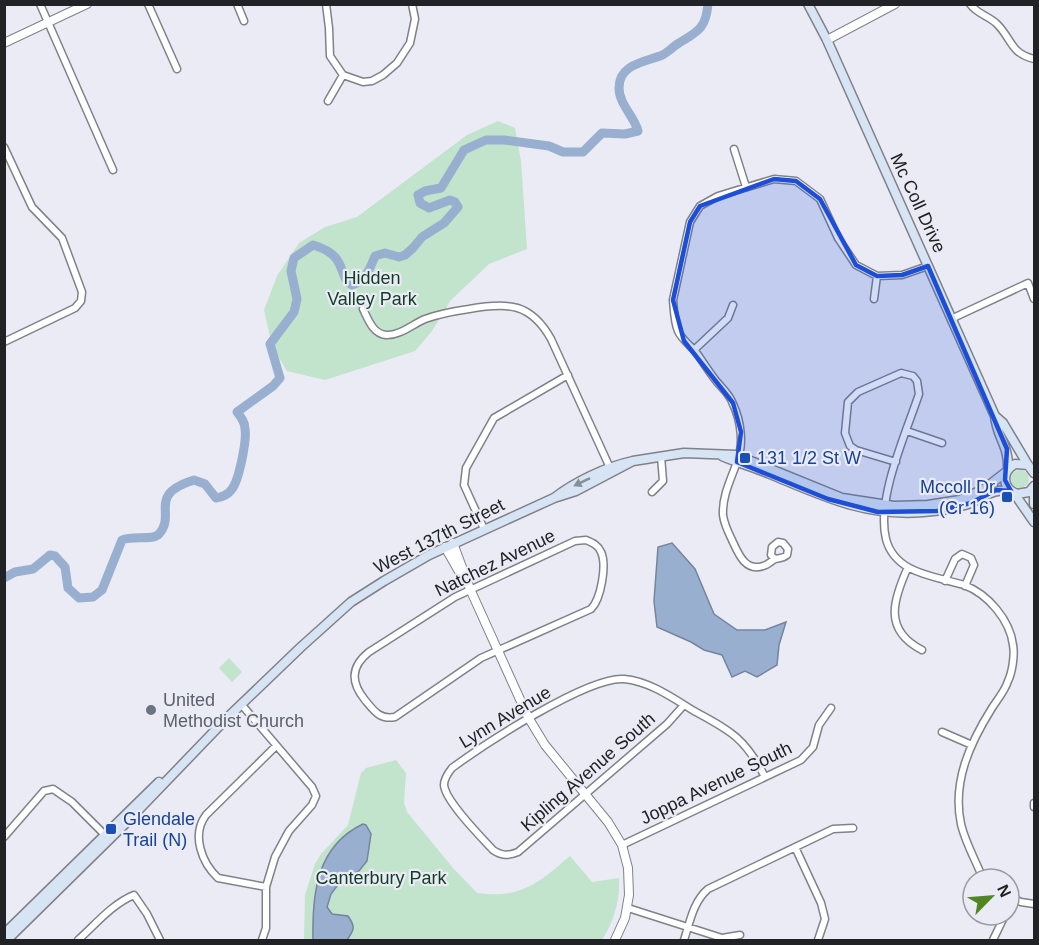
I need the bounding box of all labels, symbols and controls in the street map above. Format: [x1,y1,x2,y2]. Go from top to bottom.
street label: Mc Coll Drive [886,150,950,256]
park label: Hidden Valley Park [327,268,418,309]
place label: 131 1/2 St W [757,448,861,468]
marker: 131 1/2 St W [738,451,752,465]
one-way arrow [573,477,590,486]
place label: Mccoll Dr (Cr 16) [920,477,995,518]
marker: Mccoll Dr (Cr 16) [1000,490,1014,504]
street label: West 137th Street [370,494,508,578]
street label: Natchez Avenue [432,525,558,601]
street label: Lynn Avenue [456,682,554,752]
place label: United Methodist Church [163,690,304,731]
marker: United Methodist Church [144,703,158,717]
street label: Kipling Avenue South [517,708,659,836]
street label: Joppa Avenue South [637,738,795,828]
place label: Glendale Trail (N) [123,809,195,850]
marker: Glendale Trail (N) [104,822,118,836]
north arrow [961,867,1021,927]
park label: Canterbury Park [315,868,448,888]
text: N [994,882,1014,900]

